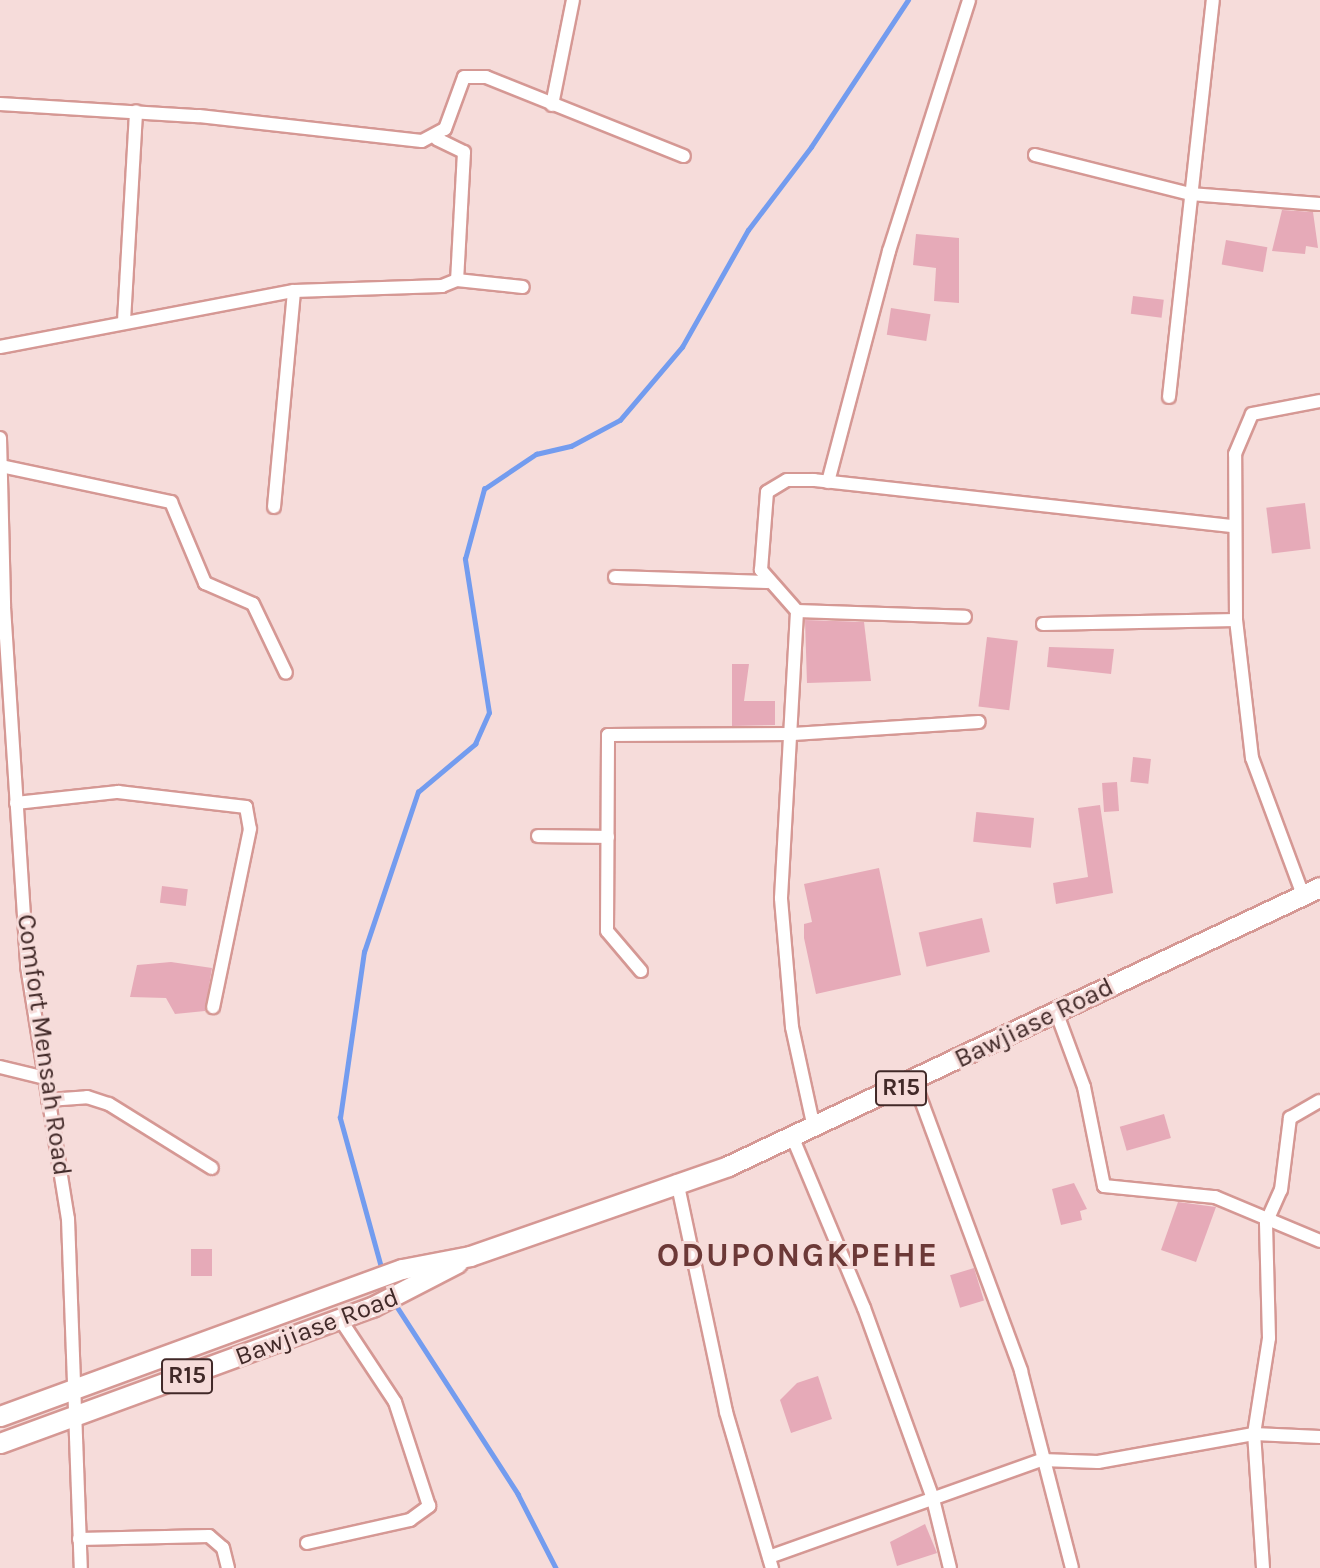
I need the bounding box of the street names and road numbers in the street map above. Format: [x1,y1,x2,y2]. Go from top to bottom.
street label: Comfort Mensah Road [10,912,78,1178]
street label: Bawjiase Road [950,971,1118,1075]
road number: R15 [875,1068,927,1108]
street label: Bawjiase Road [231,1282,403,1372]
road number: R15 [161,1356,213,1396]

